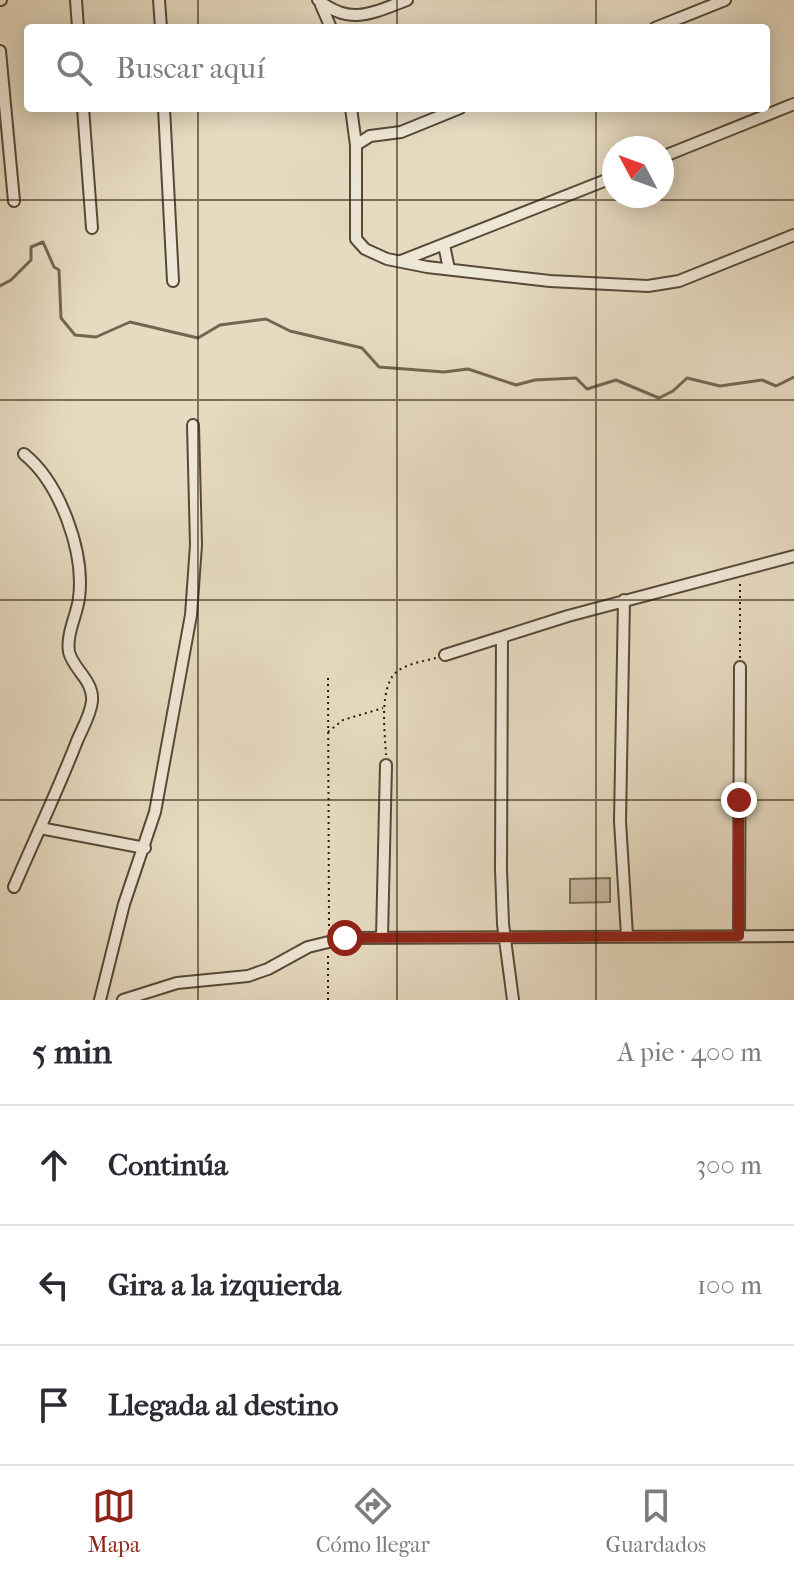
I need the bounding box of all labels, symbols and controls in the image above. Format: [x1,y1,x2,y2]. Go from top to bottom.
search box [24,24,770,112]
icon: search [52,46,96,90]
text: Buscar aquí [116,51,265,86]
north arrow [602,136,674,208]
route end [721,782,757,818]
route start [327,920,363,956]
text: 5 min [32,1032,112,1072]
text: A pie · 400 m [618,1037,762,1068]
icon: ahead [32,1143,76,1187]
text: Continúa [108,1148,228,1183]
text: 300 m [695,1150,762,1181]
icon: left [32,1263,76,1307]
text: Gira a la izquierda [108,1268,341,1303]
text: 100 m [697,1270,762,1301]
icon: arrive [32,1383,76,1427]
text: Llegada al destino [108,1388,338,1423]
tab: Mapa [88,1484,140,1558]
tab: Cómo llegar [316,1484,430,1558]
tab: Guardados [605,1484,706,1558]

